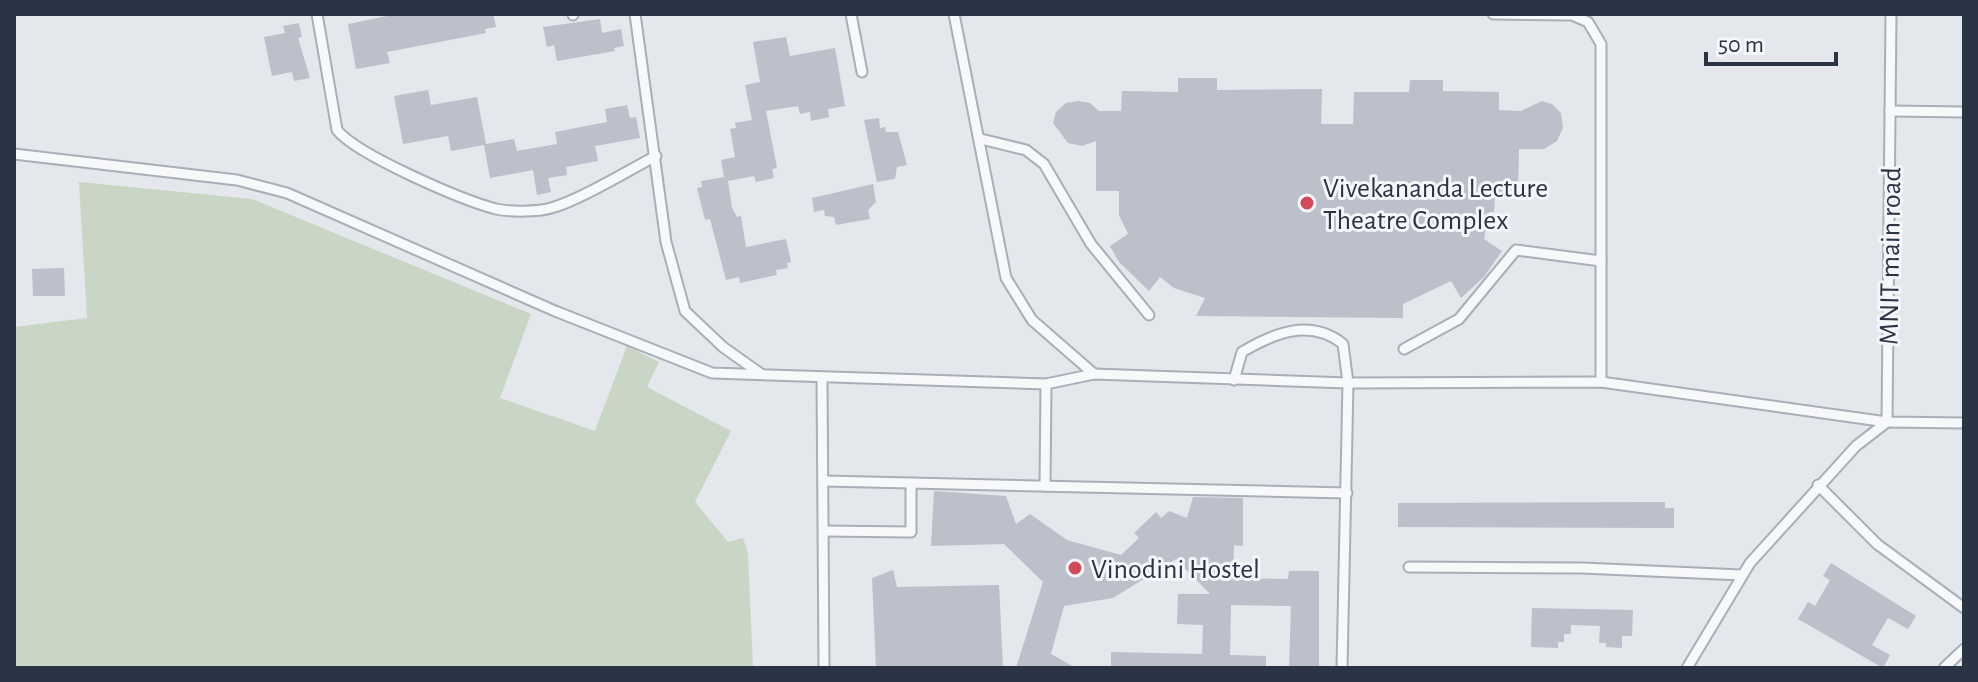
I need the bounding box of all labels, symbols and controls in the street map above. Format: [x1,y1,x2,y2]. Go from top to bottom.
scale bar [1706,16,1836,66]
text: 50 m [1718,33,1764,57]
street label: MNIT main road [1875,167,1907,345]
place label: Vivekananda Lecture Theatre Complex [1323,175,1548,235]
marker: Vivekananda Lecture Theatre Complex [1298,194,1316,212]
place label: Vinodini Hostel [1091,556,1260,584]
marker: Vinodini Hostel [1066,559,1084,577]

